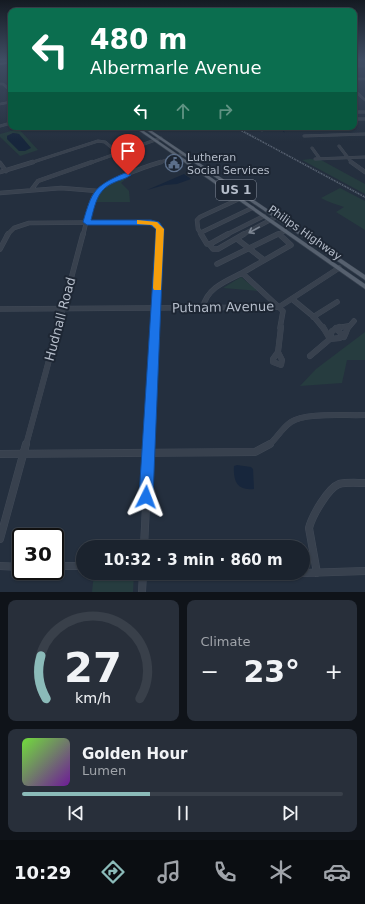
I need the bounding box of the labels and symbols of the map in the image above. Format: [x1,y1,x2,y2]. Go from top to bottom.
pin [111,134,145,175]
place label: Lutheran Social Services [187,151,270,177]
public building icon: Lutheran Social Services [164,153,184,173]
road number: US 1 [216,180,256,200]
street label: Philips Highway [266,203,345,263]
one-way arrow [248,226,260,234]
street label: Hudnall Road [42,275,78,363]
street label: Putnam Avenue [172,299,274,315]
position arrow [125,476,167,518]
speed limit sign: 30 [12,528,64,580]

